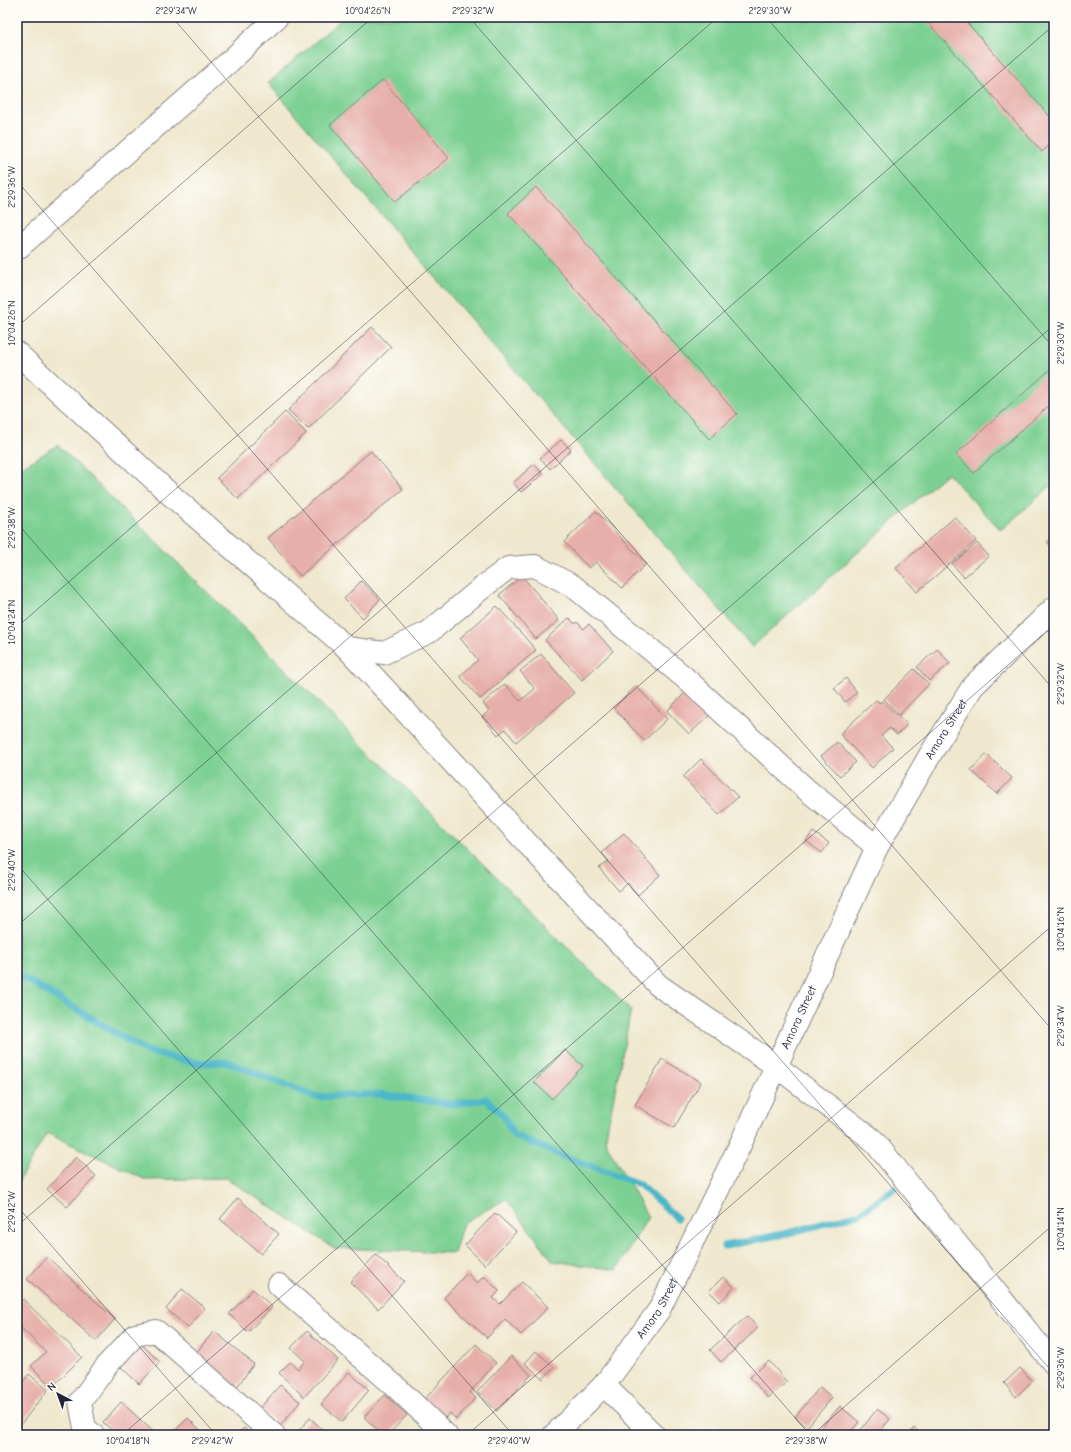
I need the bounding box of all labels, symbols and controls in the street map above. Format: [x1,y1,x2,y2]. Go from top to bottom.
text: 2°29'34"W [155,5,197,17]
text: 10°04'26"N [345,5,391,17]
text: 2°29'32"W [452,5,494,17]
text: 2°29'30"W [749,5,792,17]
text: 2°29'36"W [6,166,18,208]
text: 10°04'26"N [6,300,18,346]
text: 2°29'30"W [1055,321,1067,364]
text: 2°29'38"W [6,507,18,549]
text: 10°04'24"N [6,600,18,644]
text: 2°29'32"W [1055,663,1067,705]
street label: Amora Street [922,696,970,762]
text: 2°29'40"W [6,848,18,891]
text: 10°04'16"N [1055,907,1067,951]
street label: Amora Street [778,983,819,1051]
text: 2°29'34"W [1055,1005,1067,1047]
text: 2°29'42"W [6,1191,18,1233]
text: 10°04'14"N [1055,1207,1067,1251]
street label: Amora Street [633,1276,681,1341]
text: 2°29'36"W [1055,1347,1067,1389]
north arrow [38,1374,78,1414]
text: N [45,1380,59,1394]
text: 10°04'18"N [106,1435,150,1447]
text: 2°29'42"W [191,1435,233,1447]
text: 2°29'40"W [488,1435,531,1447]
text: 2°29'38"W [785,1435,827,1447]

